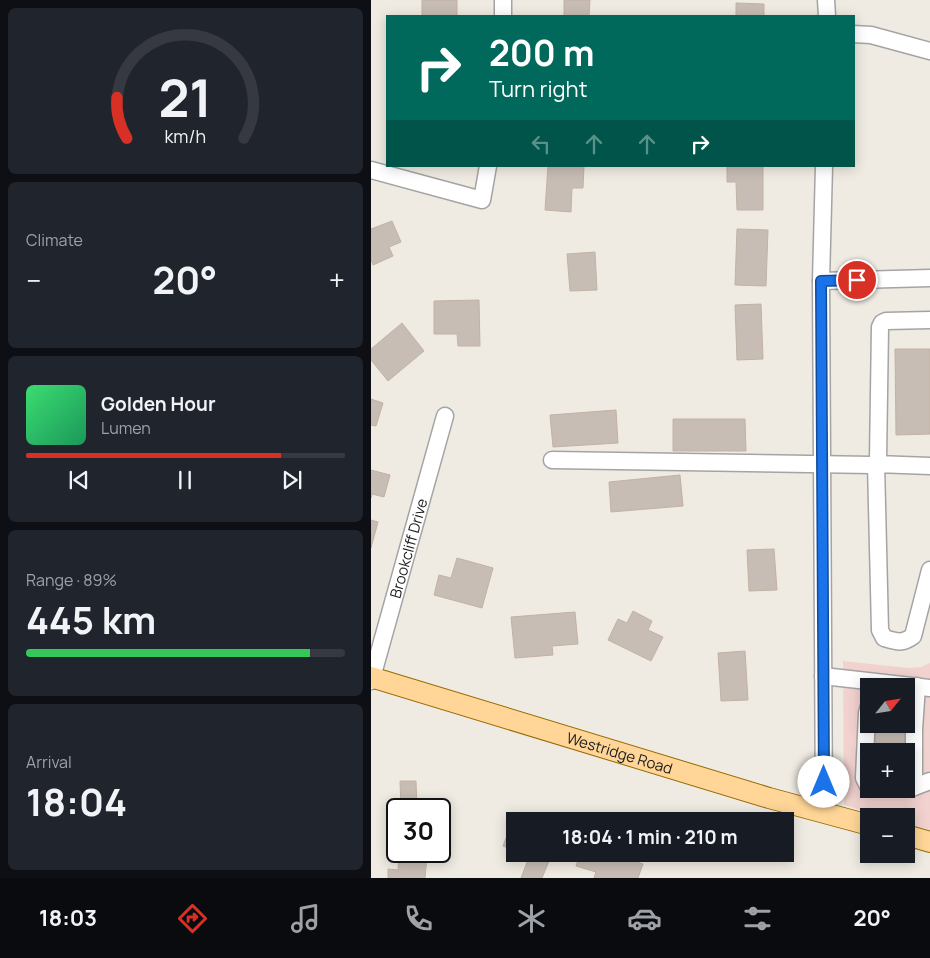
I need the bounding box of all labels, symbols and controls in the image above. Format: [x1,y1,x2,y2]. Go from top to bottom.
text: 200 m [489,29,594,77]
icon: right [406,35,471,100]
text: 21 [159,62,212,133]
text: Turn right [489,74,587,104]
text: km/h [165,124,206,148]
icon: left [527,130,555,158]
icon: ahead [580,130,608,158]
icon: ahead [633,130,661,158]
icon: right [686,130,714,158]
text: Climate [26,229,83,251]
text: 20° [153,253,217,305]
pin [836,259,878,301]
text: − [26,261,41,299]
text: + [329,261,345,299]
icon: arrive [843,266,871,294]
text: Golden Hour [101,391,215,417]
text: Lumen [101,417,151,439]
icon: previous [65,466,93,494]
icon: pause [171,466,199,494]
icon: next [278,466,306,494]
street label: Brookcliff Drive [384,496,432,600]
text: Range · 89% [26,569,117,591]
text: 445 km [26,593,156,645]
north arrow [860,678,915,732]
map controls [860,678,915,863]
street label: Westridge Road [564,727,675,779]
button: + [860,743,915,798]
text: Arrival [26,751,72,773]
position arrow [797,755,849,807]
text: 18:04 [26,775,127,827]
speed limit sign: 30 [386,798,451,863]
button: − [860,808,915,863]
text: 18:04 · 1 min · 210 m [562,824,738,850]
icon: directions [175,901,210,936]
icon: music [288,901,323,936]
icon: phone [401,901,436,936]
icon: climate [514,901,549,936]
icon: car [627,901,662,936]
icon: filters [740,901,775,936]
text: 18:03 [39,903,97,933]
text: 20° [853,903,891,933]

